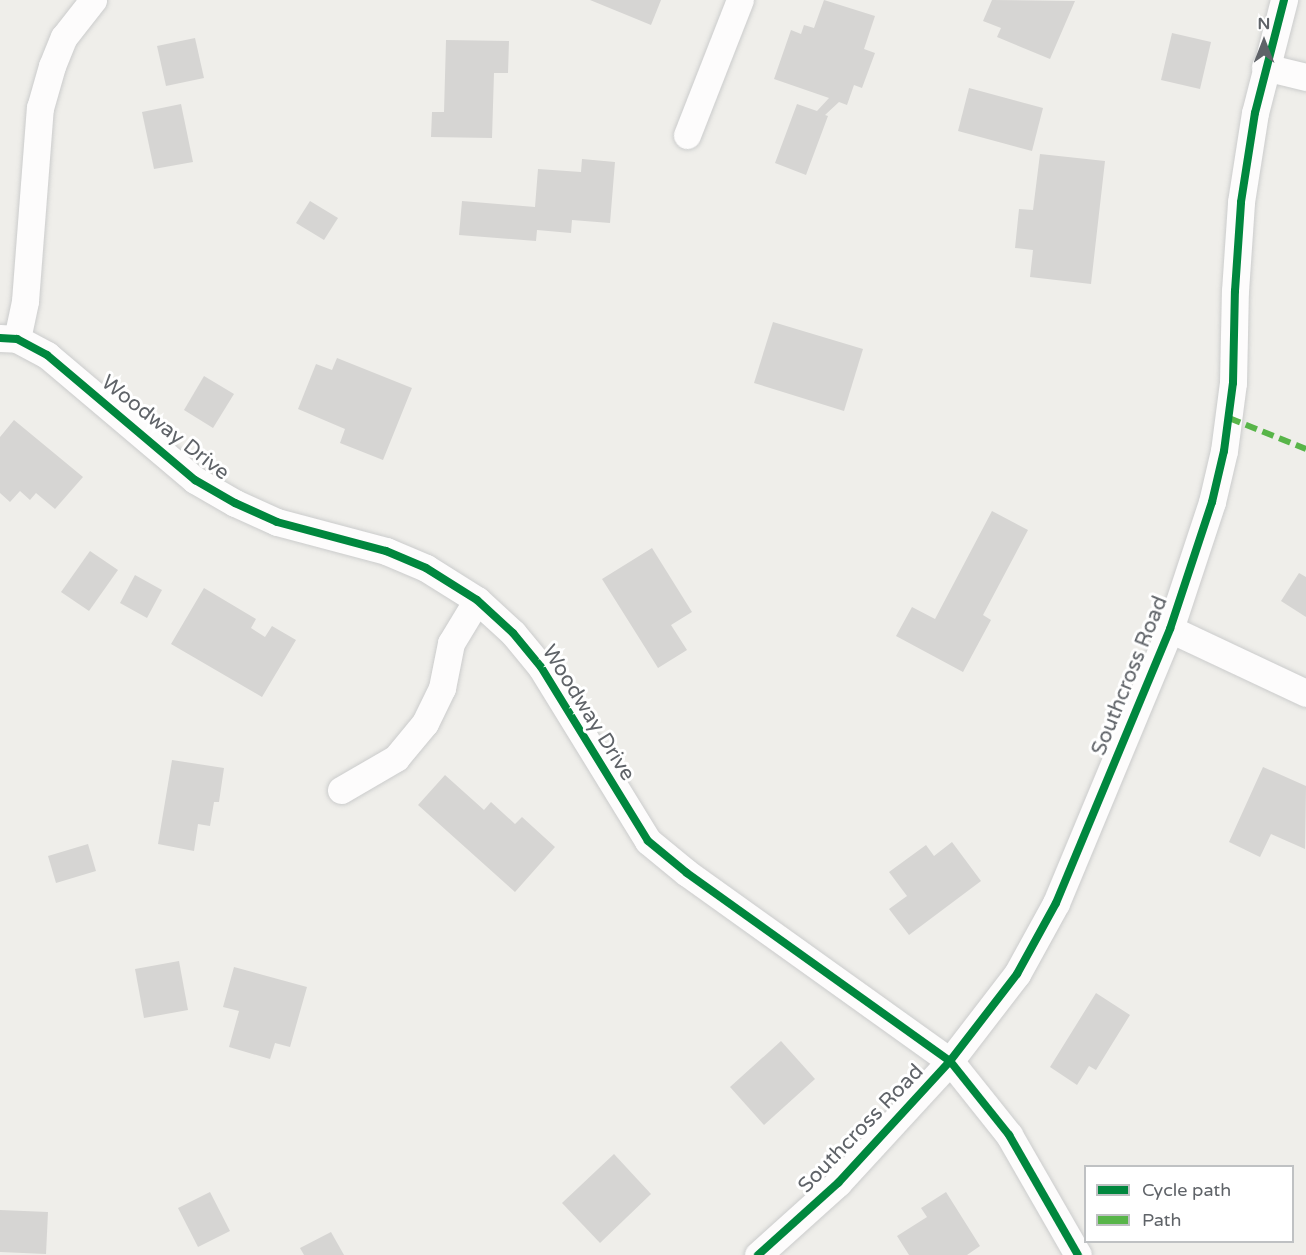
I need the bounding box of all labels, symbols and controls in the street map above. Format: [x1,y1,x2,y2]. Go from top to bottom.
north arrow [1234,12,1294,72]
text: N [1258,14,1270,34]
street label: Woodway Drive [96,370,234,486]
street label: Southcross Road [1087,593,1173,759]
street label: Woodway Drive [536,640,640,786]
street label: Southcross Road [793,1059,929,1199]
legend [1084,1165,1294,1243]
text: Cycle path [1142,1179,1231,1201]
text: Path [1142,1209,1181,1231]

